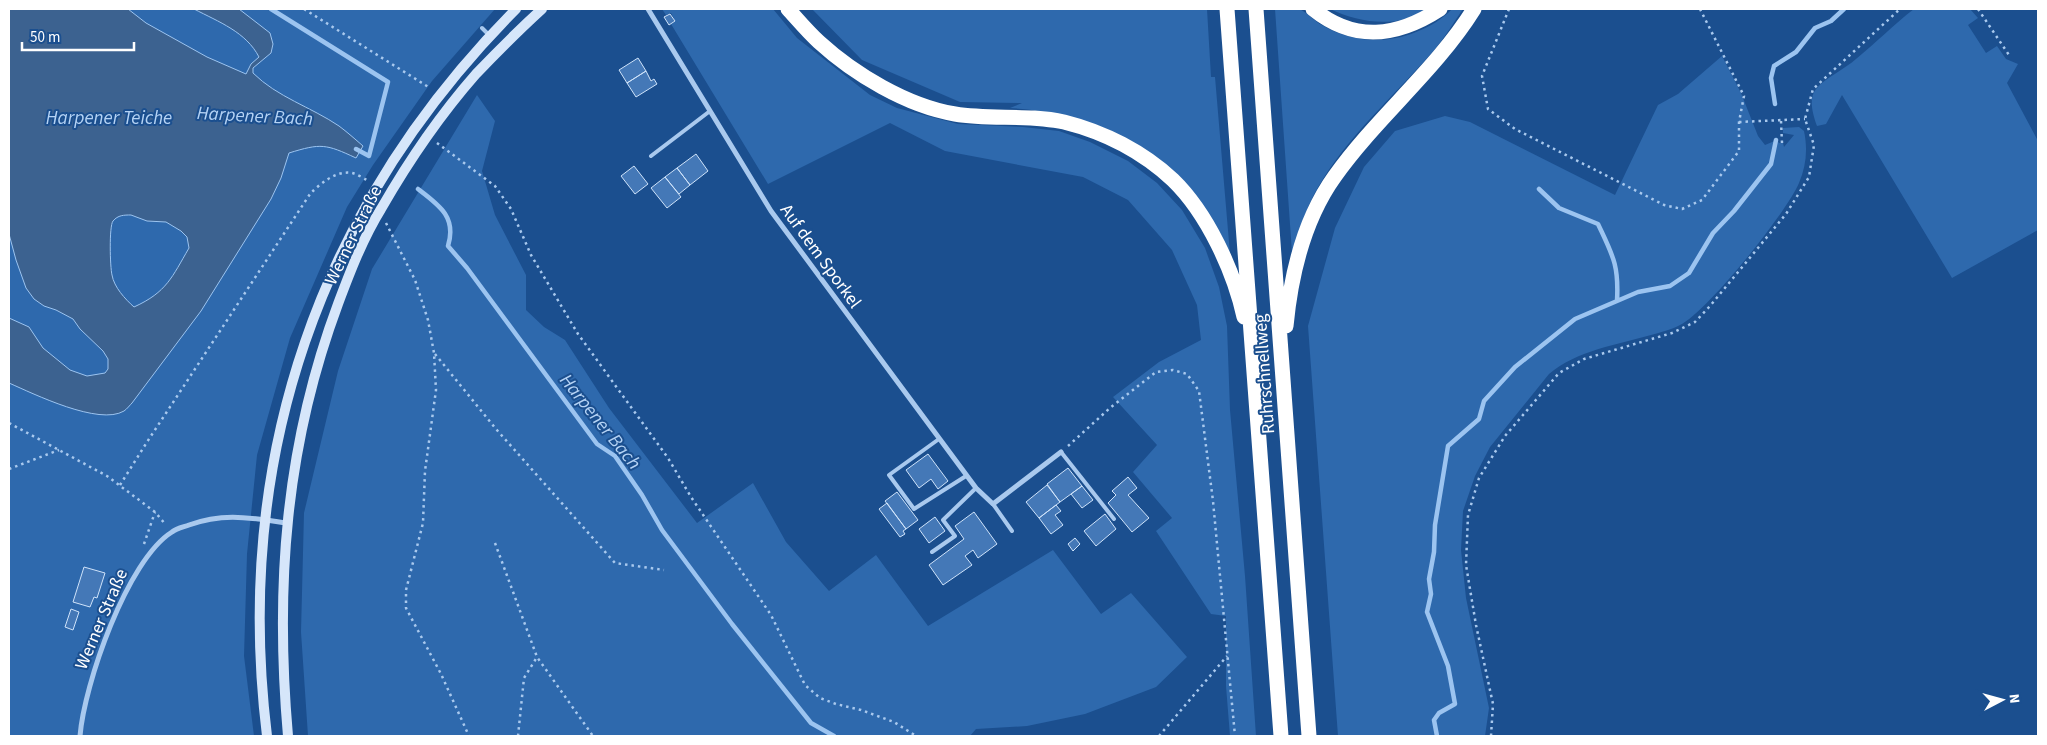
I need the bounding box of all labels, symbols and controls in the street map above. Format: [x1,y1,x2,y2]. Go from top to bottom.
scale bar [22,20,135,52]
text: 50 m [30,27,60,48]
water label: Harpener Bach [196,100,314,133]
water label: Harpener Teiche [46,105,172,132]
street label: Werner Straße [319,181,388,289]
street label: Auf dem Sporkel [774,199,867,314]
street label: Ruhrschnellweg [1248,313,1281,435]
water label: Harpener Bach [553,368,647,476]
street label: Werner Straße [69,565,134,674]
north arrow [1977,675,2027,725]
text: N [2004,693,2024,704]

